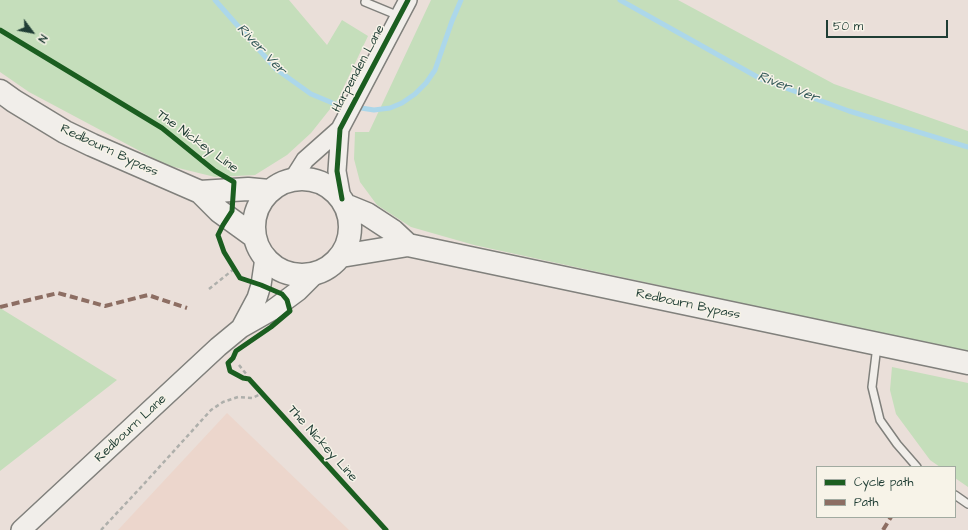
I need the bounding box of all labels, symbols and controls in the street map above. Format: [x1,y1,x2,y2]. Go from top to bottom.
north arrow [12,12,52,52]
scale bar [828,12,950,38]
text: 50 m [833,18,863,35]
water label: River Ver [233,21,289,79]
street label: Harpenden Lane [329,23,389,115]
text: N [34,32,51,46]
water label: River Ver [755,69,821,107]
street label: The Nickey Line [153,107,241,177]
street label: Redbourn Bypass [58,121,160,181]
street label: Redbourn Bypass [634,286,742,324]
street label: Redbourn Lane [92,392,170,466]
street label: The Nickey Line [284,403,360,485]
legend [816,466,956,518]
text: Cycle path [854,474,913,491]
text: Path [854,494,879,511]

